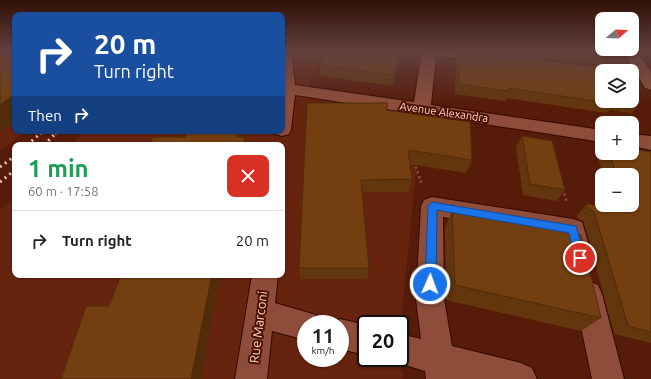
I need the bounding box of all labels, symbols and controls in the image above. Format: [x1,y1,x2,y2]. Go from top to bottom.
north arrow [595,12,639,56]
map controls [595,12,639,212]
icon: right [28,28,80,80]
text: 20 m [94,28,156,59]
text: Turn right [94,61,174,81]
button: layers [595,64,639,108]
street label: Avenue Alexandra [399,100,489,124]
icon: right [70,104,92,126]
text: Then [28,107,62,124]
button: + [595,116,639,160]
text: 1 min [28,155,89,182]
button: close [227,155,269,197]
button: − [595,168,639,212]
text: 60 m · 17:58 [28,184,99,198]
icon: right [28,230,50,252]
text: Turn right [62,232,132,249]
text: 20 m [236,232,269,249]
pin [563,241,597,275]
icon: arrive [569,247,591,269]
position arrow [409,263,451,305]
street label: Rue Marconi [247,290,269,364]
speed limit sign: 20 [357,315,409,367]
text: 11 [312,324,334,347]
text: km/h [311,345,335,356]

